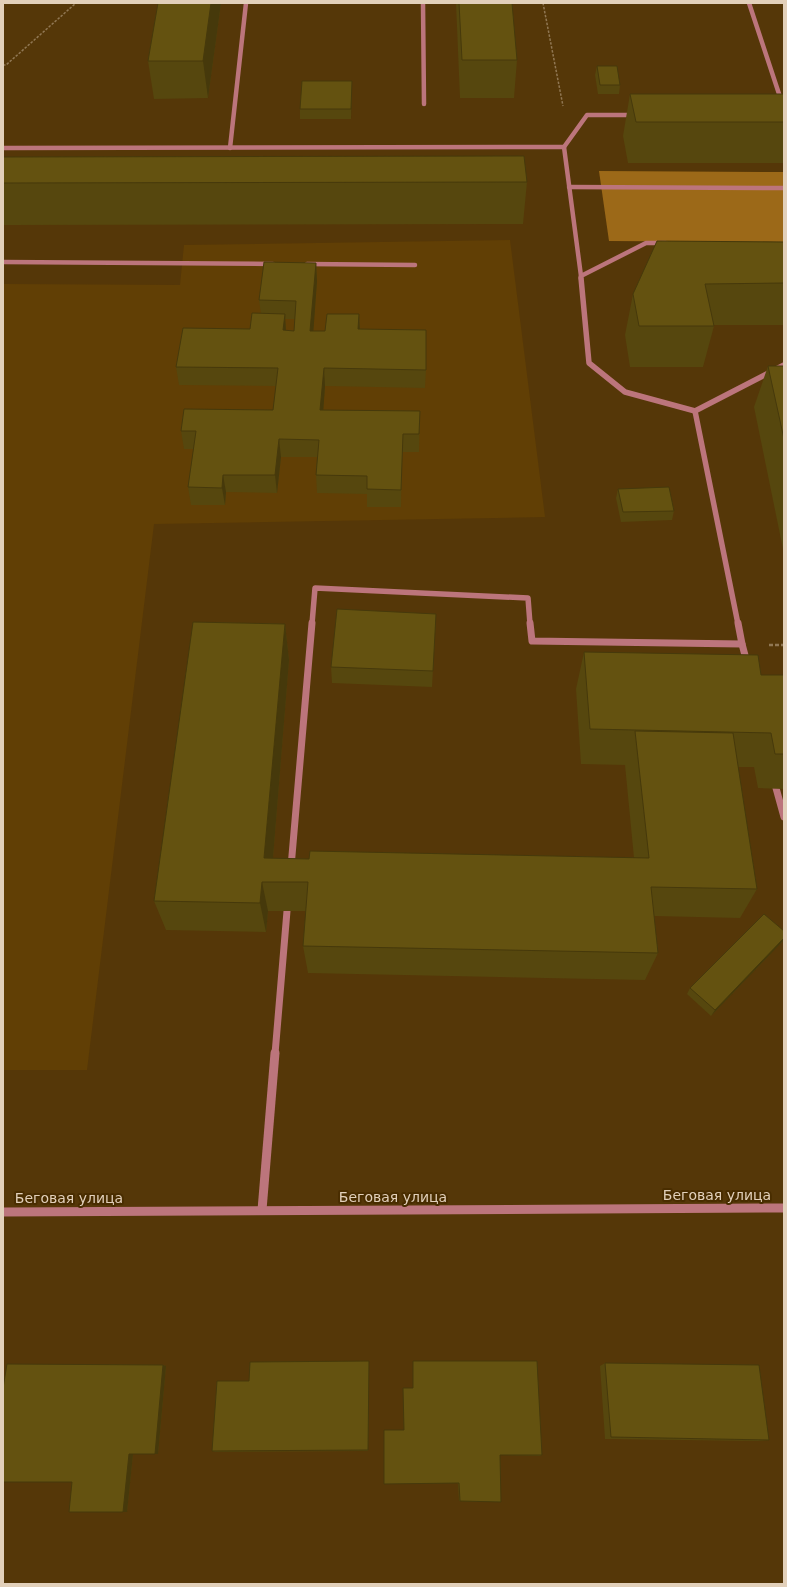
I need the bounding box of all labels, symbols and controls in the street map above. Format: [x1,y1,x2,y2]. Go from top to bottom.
street label: Беговая улица [663,1187,771,1203]
street label: Беговая улица [339,1189,447,1205]
street label: Беговая улица [15,1190,123,1206]

